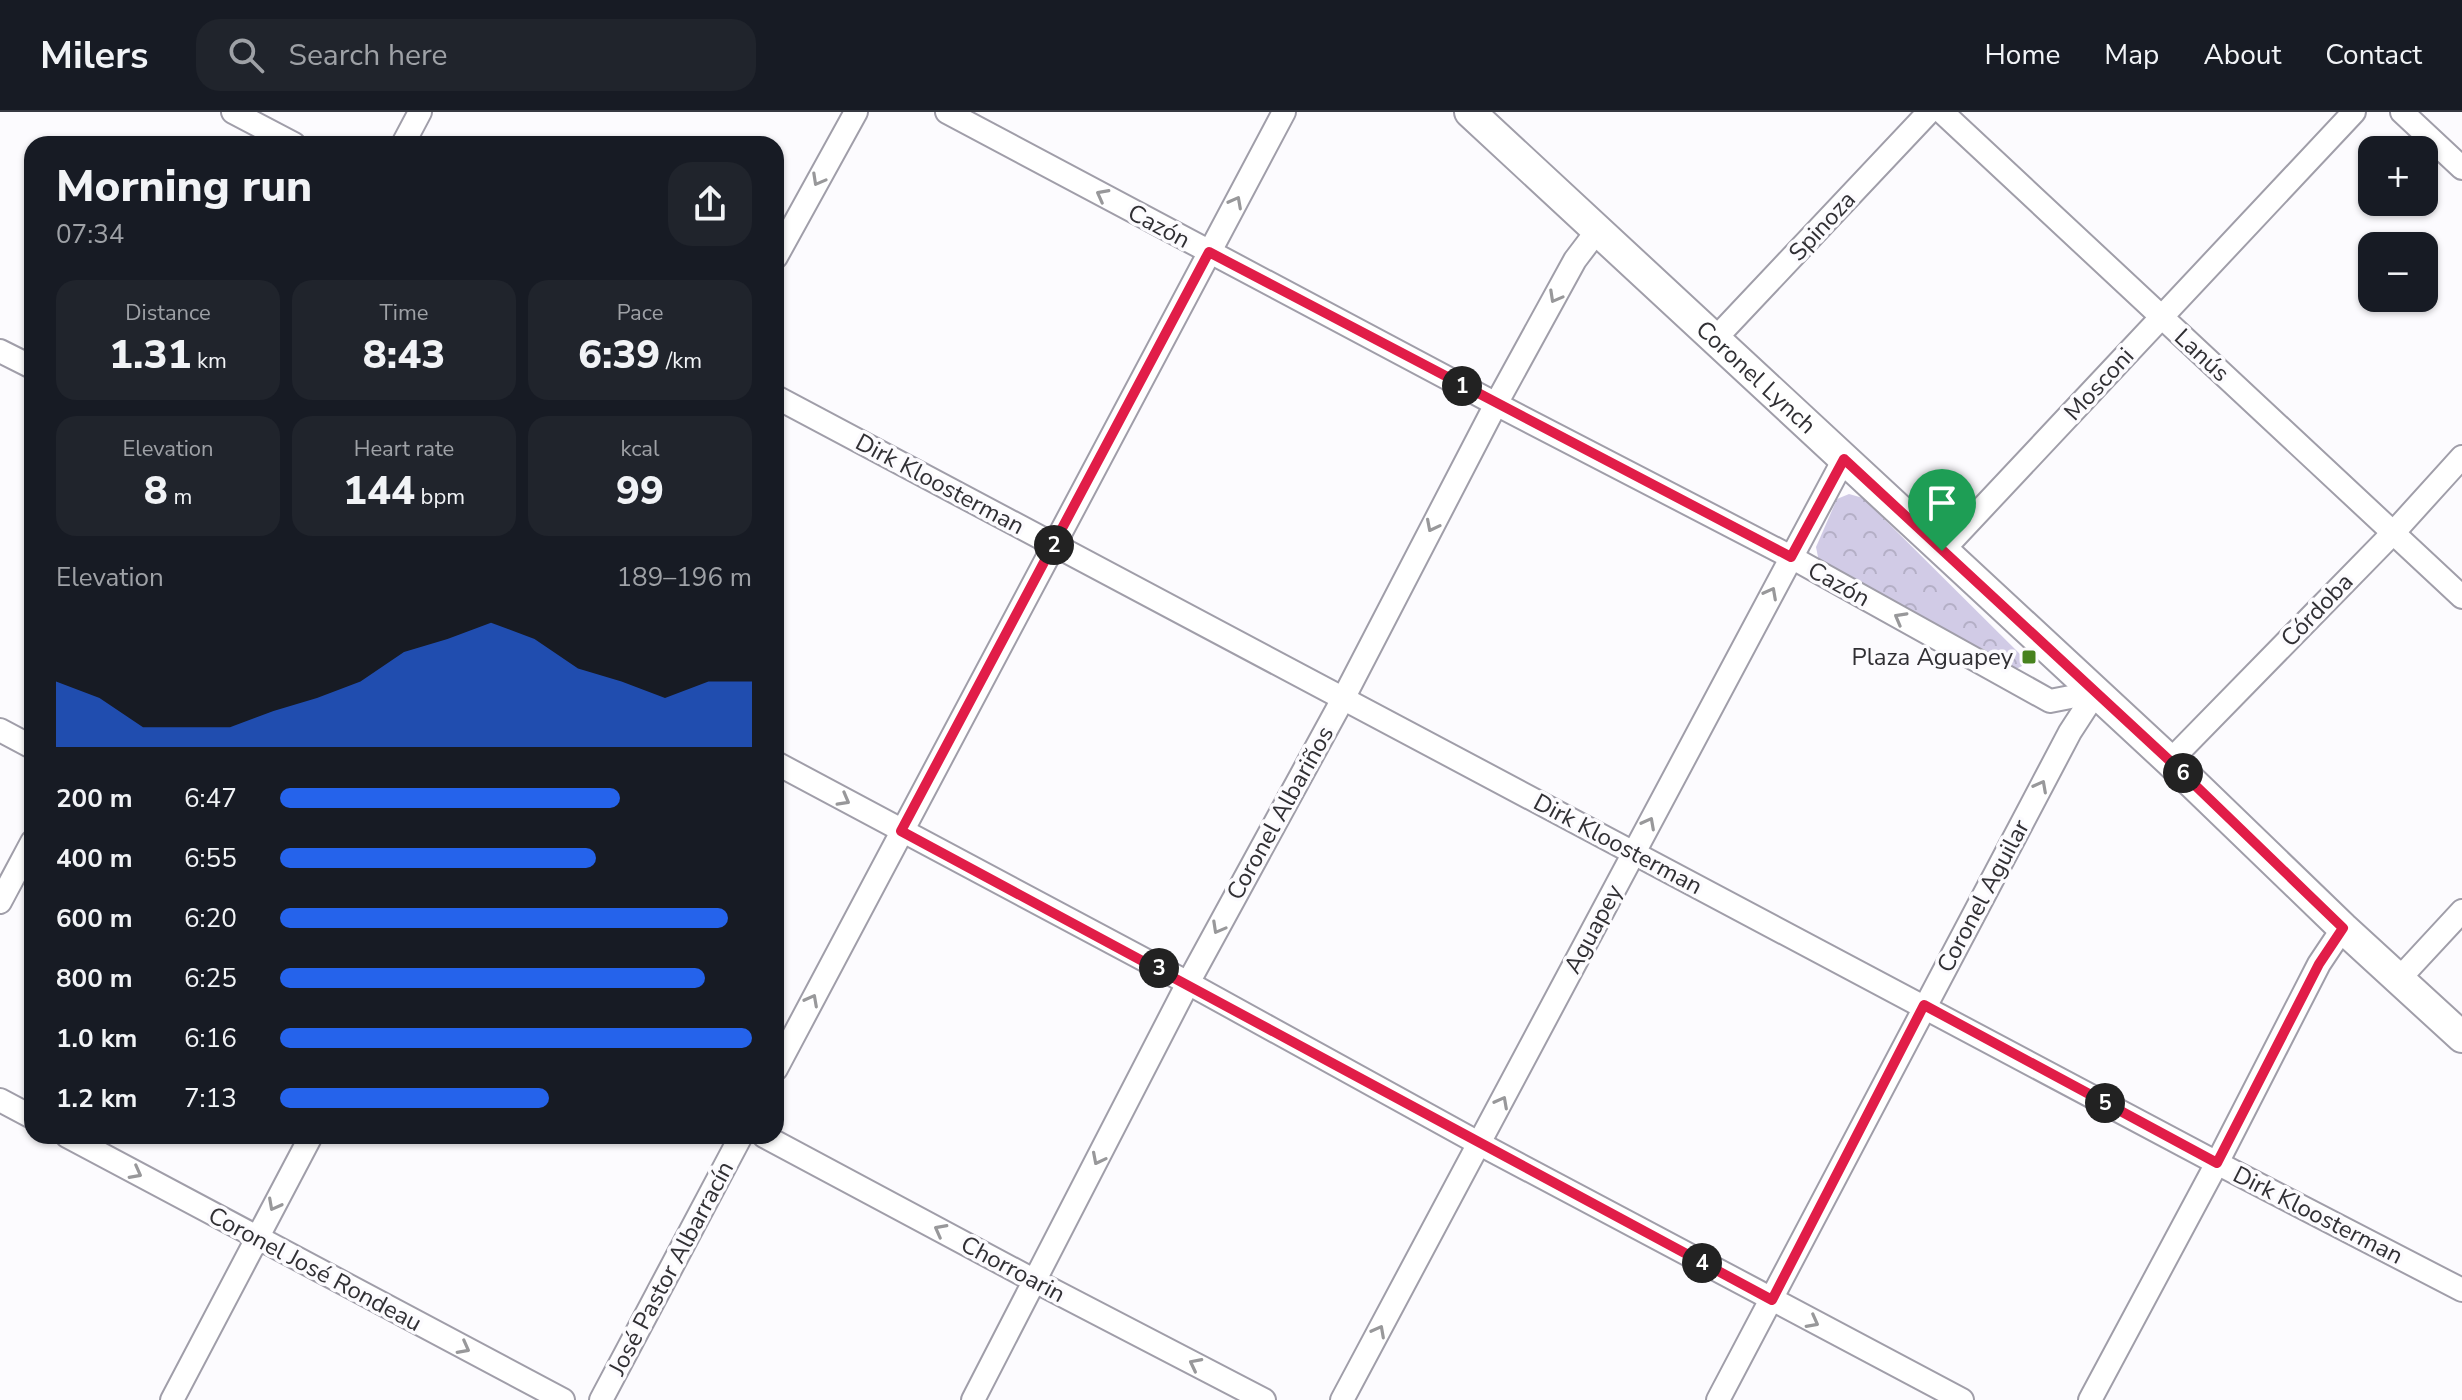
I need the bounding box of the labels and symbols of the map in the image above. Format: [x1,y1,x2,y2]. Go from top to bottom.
one-way arrow [813,172,828,187]
street label: Spinoza [1781,184,1863,268]
one-way arrow [1095,189,1110,204]
street label: Cazón [1122,196,1196,256]
one-way arrow [1226,196,1242,210]
one-way arrow [1549,289,1564,303]
street label: Coronel Lynch [1689,313,1823,441]
street label: Lanús [2168,321,2236,389]
street label: Mosconi [2057,341,2141,427]
pin: 1 [1442,366,1482,406]
street label: Dirk Kloosterman [850,426,1030,542]
pin [1908,469,1976,551]
one-way arrow [1427,518,1442,533]
pin: 2 [1034,525,1074,565]
street label: Cazón [1802,554,1876,614]
street label: Córdoba [2274,566,2360,654]
one-way arrow [1762,587,1777,601]
one-way arrow [1895,612,1909,628]
place label: Plaza Aguapey [1852,641,2014,673]
marker: Plaza Aguapey [2020,648,2038,666]
street label: Coronel Albariños [1219,720,1341,906]
pin: 6 [2163,753,2203,793]
one-way arrow [2032,779,2047,794]
street label: Dirk Kloosterman [1528,786,1708,902]
one-way arrow [836,790,850,806]
street label: Coronel Aguilar [1929,814,2037,978]
one-way arrow [1640,816,1655,831]
street label: Aguapey [1556,878,1630,979]
one-way arrow [1212,920,1227,935]
pin: 3 [1139,948,1179,988]
one-way arrow [803,994,818,1009]
pin: 5 [2085,1083,2125,1123]
one-way arrow [1492,1096,1507,1110]
one-way arrow [1092,1151,1107,1166]
street label: José Pastor Albarracín [600,1155,741,1382]
street label: Dirk Kloosterman [2228,1158,2408,1272]
one-way arrow [127,1163,142,1179]
one-way arrow [269,1196,284,1211]
street label: Coronel José Rondeau [203,1199,427,1339]
one-way arrow [933,1225,948,1240]
street label: Chorroarin [955,1228,1071,1310]
pin: 4 [1682,1243,1722,1283]
one-way arrow [1805,1312,1819,1327]
one-way arrow [1369,1326,1385,1340]
one-way arrow [456,1338,471,1353]
one-way arrow [1188,1359,1203,1374]

